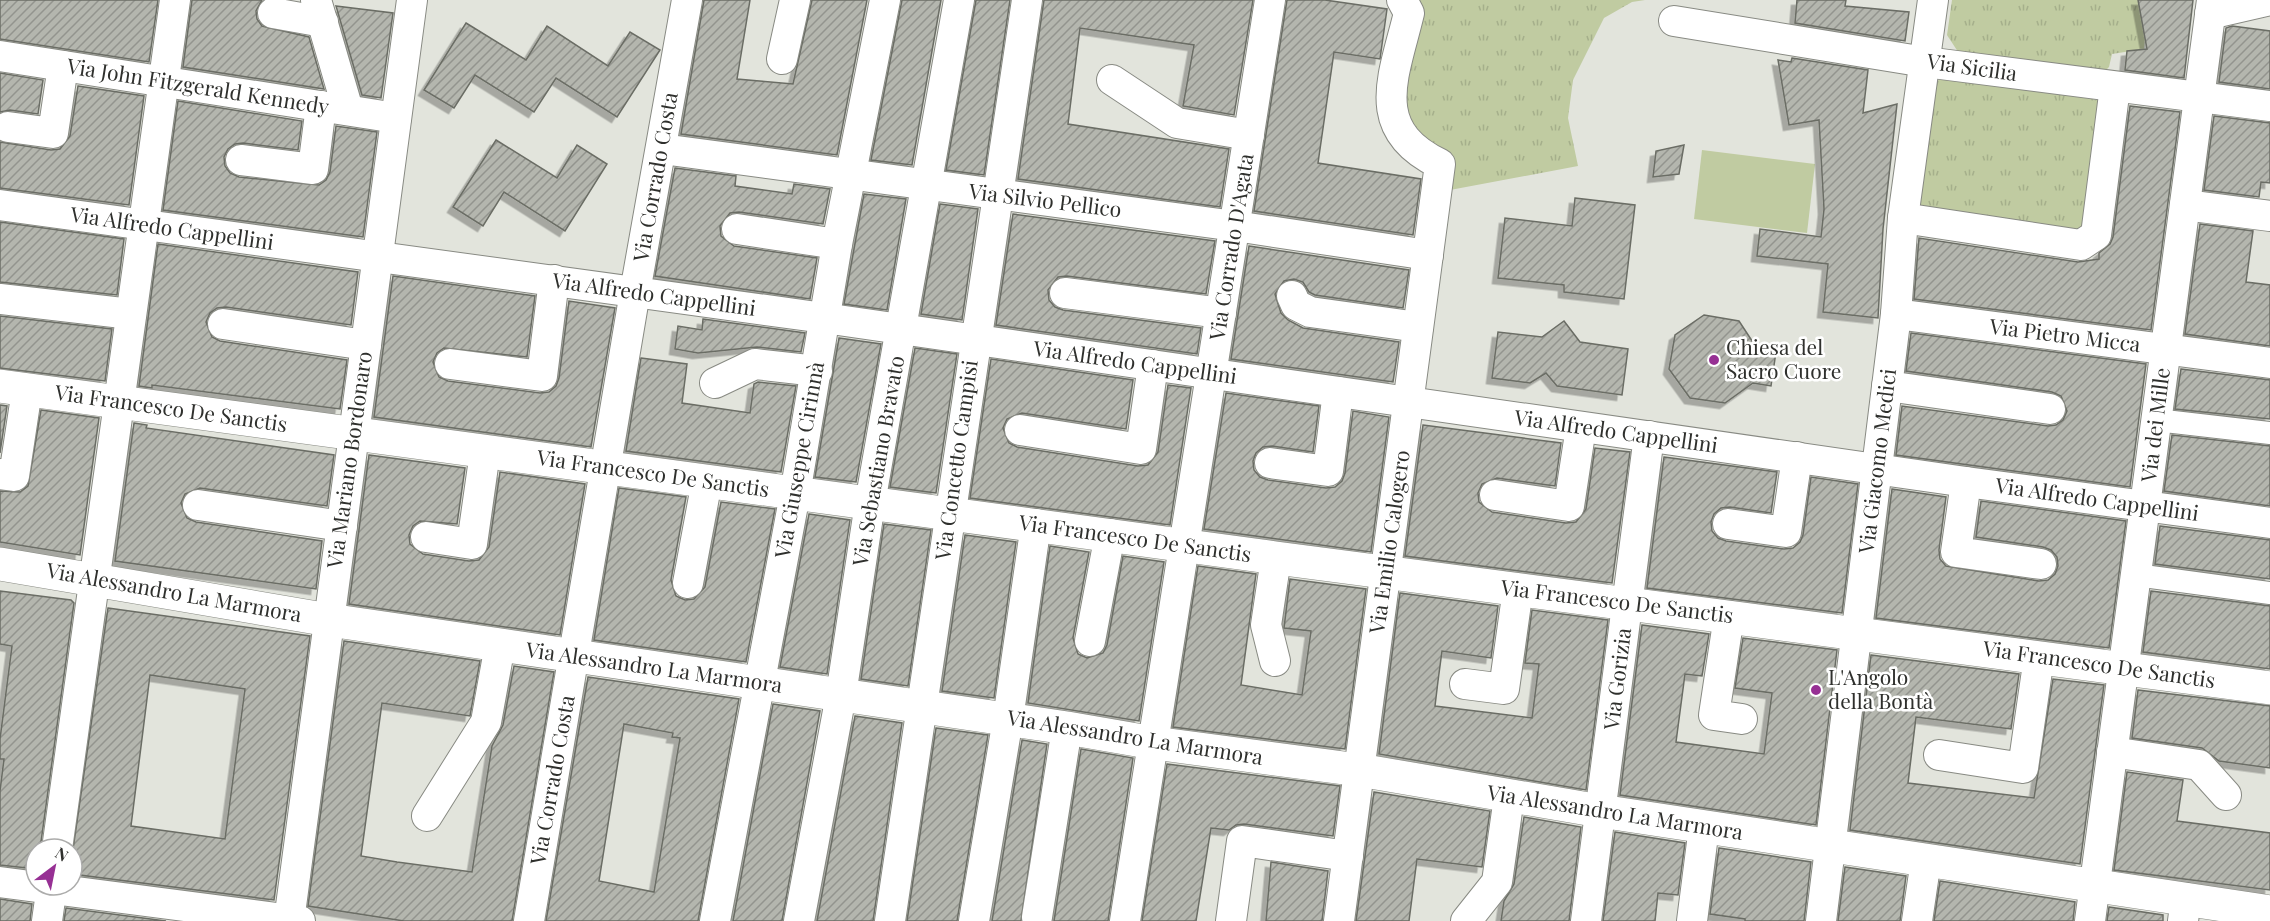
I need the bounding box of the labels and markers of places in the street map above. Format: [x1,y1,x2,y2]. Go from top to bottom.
place label: Chiesa del Sacro Cuore [1726,332,1841,384]
marker: Chiesa del Sacro Cuore [1707,353,1721,367]
place label: L'Angolo della Bontà [1828,662,1934,714]
marker: L'Angolo della Bontà [1809,683,1823,697]

